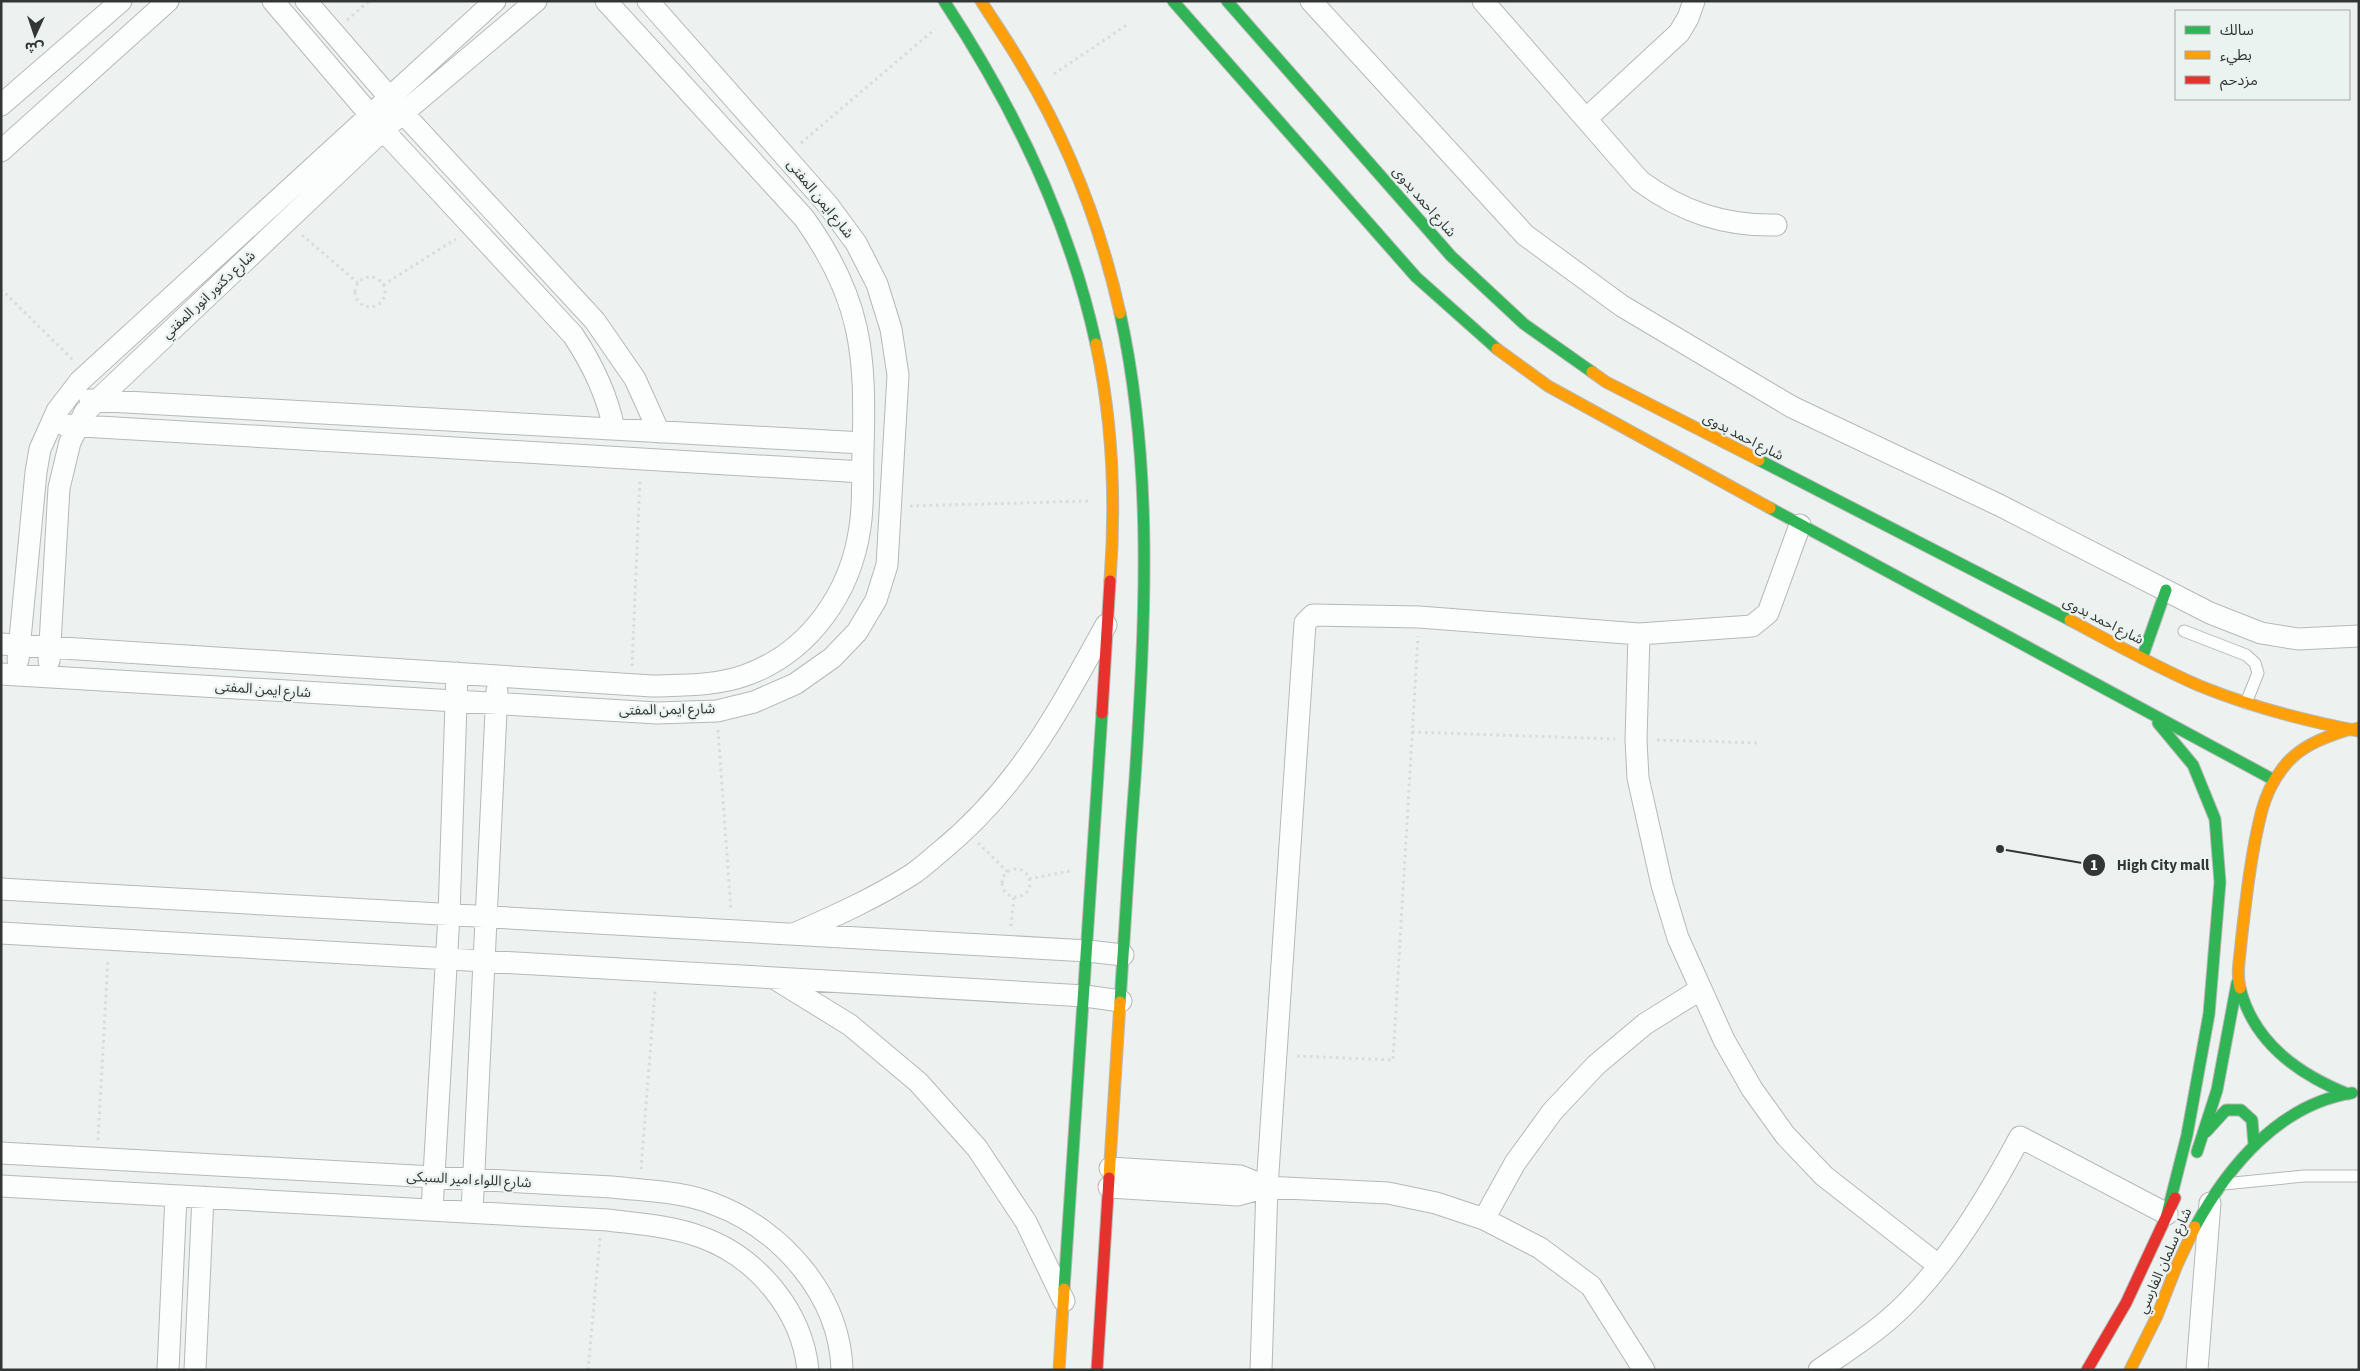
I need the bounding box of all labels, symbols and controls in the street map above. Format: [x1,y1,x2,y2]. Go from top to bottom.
north arrow [10,10,60,60]
legend [2175,10,2350,100]
text: سالك [2220,20,2254,41]
text: ش [24,36,44,57]
text: بطيء [2220,45,2252,66]
text: مزدحم [2220,70,2258,91]
street label: شارع ايمن المفتى [782,155,858,243]
street label: شارع احمد بدوى [1388,162,1460,242]
street label: شارع دكتور انور المفتي [158,246,260,344]
street label: شارع احمد بدوى [1699,408,1787,466]
street label: شارع احمد بدوى [2059,592,2147,650]
street label: شارع ايمن المفتى [214,677,312,703]
street label: شارع ايمن المفتى [619,699,715,721]
callout: High City mall [2081,850,2219,880]
text: 1 [2090,855,2098,876]
text: High City mall [2117,855,2210,876]
street label: شارع اللواء امير السبكى [406,1167,532,1193]
street label: شارع سلمان الفارسي [2133,1205,2198,1317]

